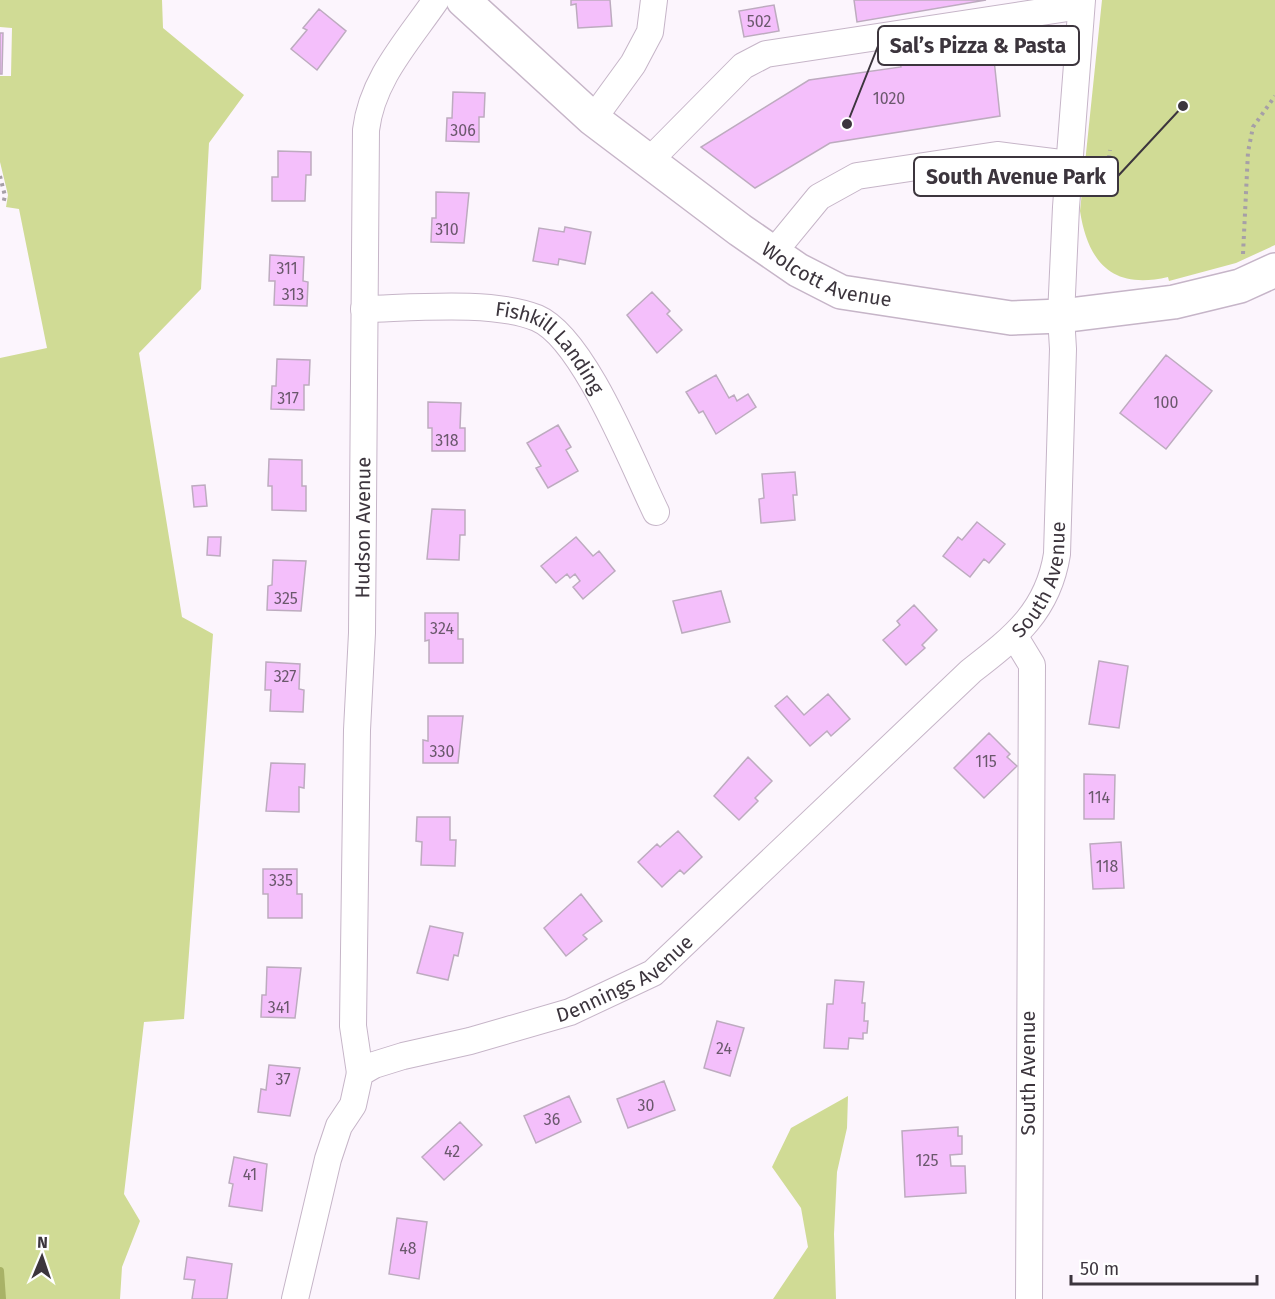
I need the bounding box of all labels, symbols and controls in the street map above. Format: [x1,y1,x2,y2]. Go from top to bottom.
house number: 502 [747,12,771,31]
callout: Sal’s Pizza & Pasta [878,26,1079,65]
text: Sal’s Pizza & Pasta [890,33,1066,59]
house number: 1020 [873,89,905,108]
house number: 306 [450,121,476,140]
callout: South Avenue Park [914,157,1118,196]
text: South Avenue Park [926,164,1106,190]
house number: 310 [435,220,459,239]
street label: Wolcott Avenue [757,237,893,312]
house number: 311 [276,259,298,278]
house number: 313 [282,285,304,304]
street label: Fishkill Landing [494,297,610,399]
house number: 317 [277,389,299,408]
house number: 100 [1154,393,1178,412]
house number: 318 [435,431,459,450]
street label: Hudson Avenue [350,457,375,599]
street label: South Avenue [1006,521,1070,643]
house number: 325 [274,589,298,608]
house number: 324 [430,619,454,638]
house number: 327 [274,667,296,686]
house number: 330 [430,742,455,761]
house number: 115 [975,752,997,771]
house number: 114 [1088,788,1111,807]
house number: 118 [1096,857,1118,876]
house number: 335 [269,871,293,890]
street label: Dennings Avenue [553,930,698,1027]
house number: 341 [268,998,290,1017]
street label: South Avenue [1016,1011,1040,1135]
house number: 24 [716,1039,732,1058]
house number: 37 [275,1070,291,1089]
house number: 30 [638,1096,655,1115]
house number: 36 [544,1110,560,1129]
house number: 42 [444,1142,460,1161]
house number: 125 [916,1151,938,1170]
house number: 41 [243,1165,257,1184]
north arrow [12,1227,72,1287]
text: N [37,1233,48,1252]
house number: 48 [399,1239,417,1258]
scale bar [1071,1248,1257,1286]
text: 50 m [1080,1258,1119,1280]

